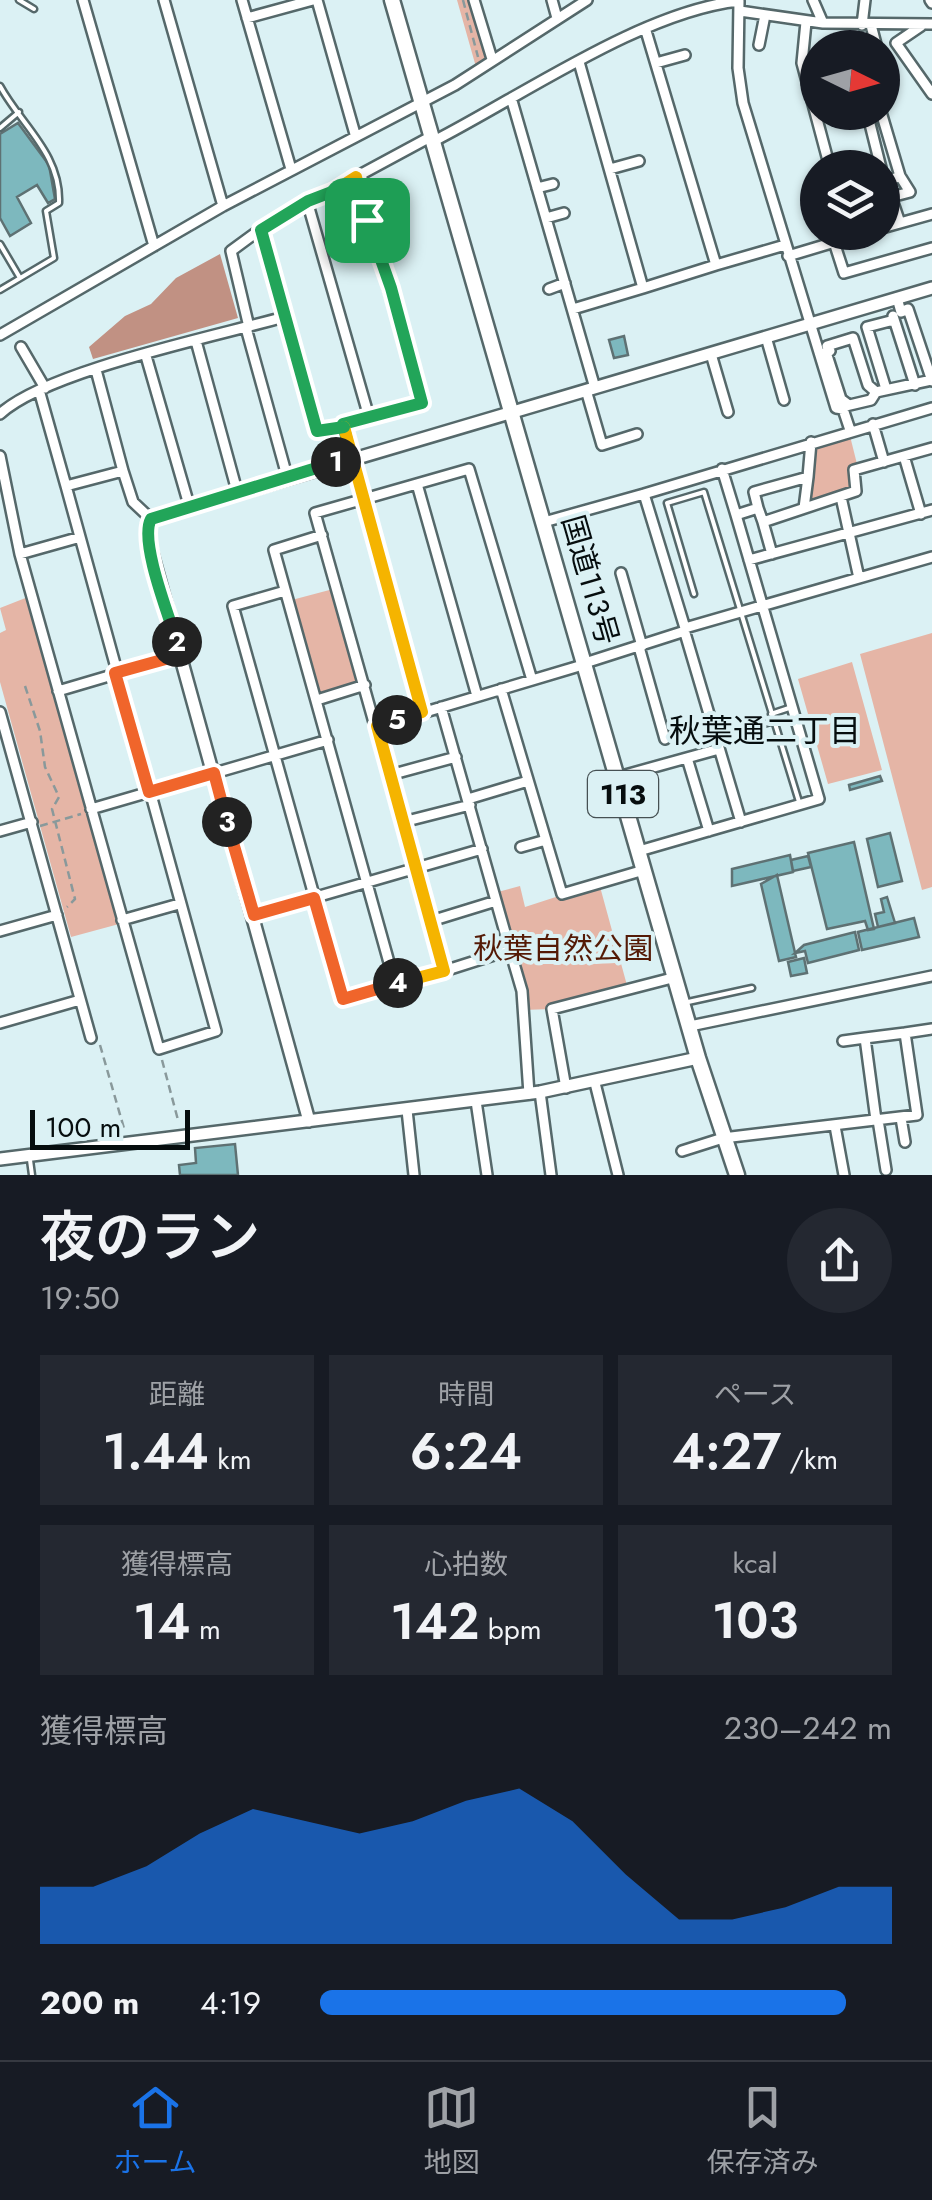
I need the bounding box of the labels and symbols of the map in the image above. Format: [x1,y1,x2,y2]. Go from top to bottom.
north arrow [800,30,900,130]
pin [325,178,410,263]
pin: 1 [311,437,361,487]
street label: 国道113号 [551,510,630,650]
pin: 2 [152,617,202,667]
pin: 5 [372,695,422,745]
district label: 秋葉通二丁目 [669,708,861,754]
road number: 113 [588,771,658,817]
pin: 3 [202,797,252,847]
park label: 秋葉自然公園 [473,927,653,970]
pin: 4 [373,958,423,1008]
scale bar [30,1105,190,1150]

